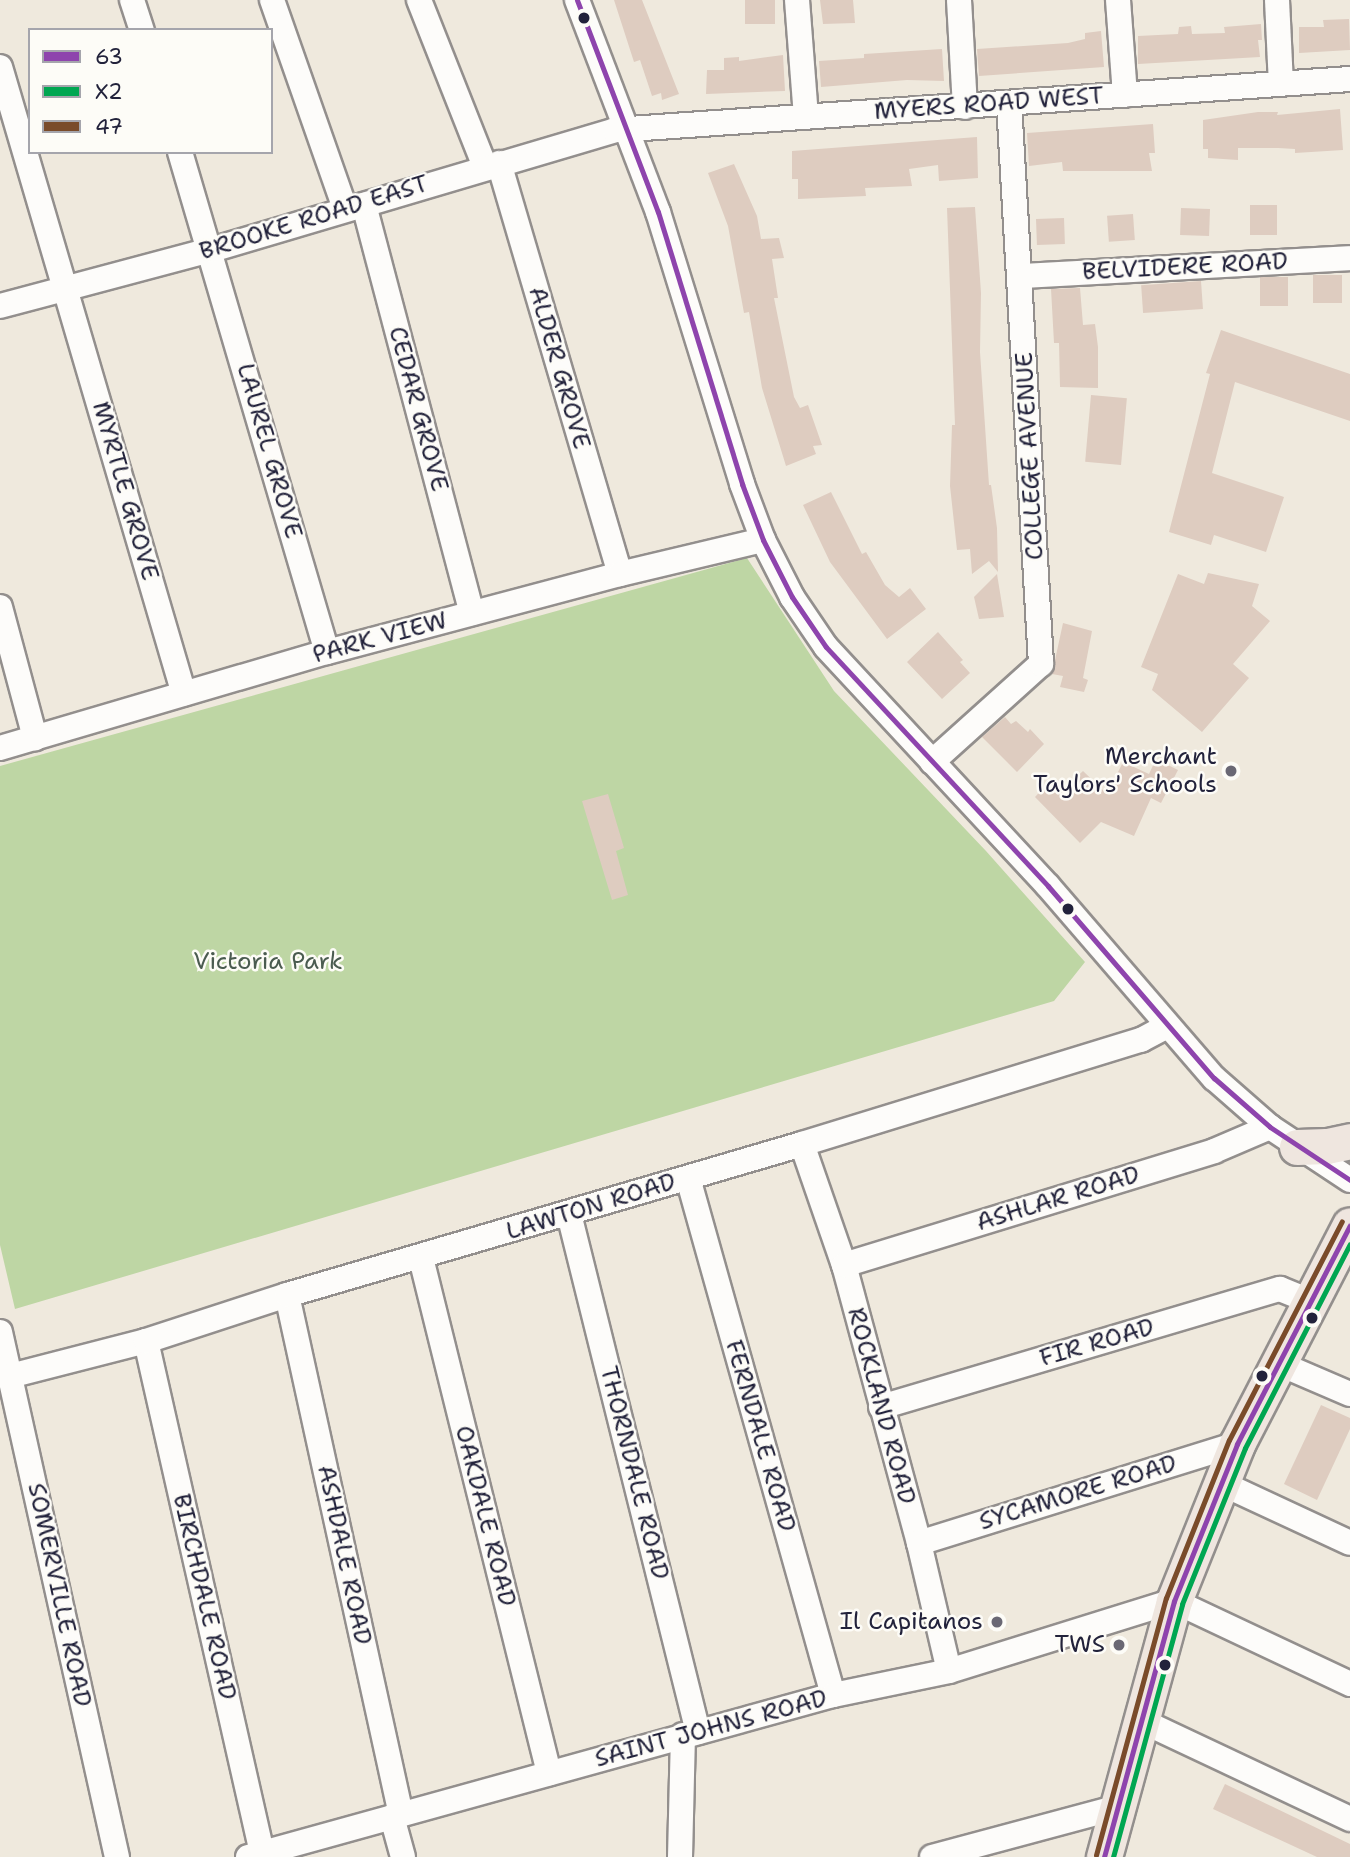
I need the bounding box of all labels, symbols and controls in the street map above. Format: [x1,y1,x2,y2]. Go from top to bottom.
unlabelled marker [577,11,591,25]
legend [28,28,273,154]
text: 63 [95,43,123,71]
text: X2 [95,78,123,106]
street label: MYERS ROAD WEST [873,82,1105,126]
text: 47 [95,113,123,141]
street label: BROOKE ROAD EAST [196,169,432,267]
street label: BELVIDERE ROAD [1081,247,1289,287]
street label: ALDER GROVE [522,283,596,453]
street label: CEDAR GROVE [382,323,454,495]
street label: COLLEGE AVENUE [1010,351,1050,561]
street label: LAUREL GROVE [230,360,308,542]
street label: MYRTLE GROVE [86,398,164,584]
street label: PARK VIEW [310,606,450,670]
place label: Merchant Taylors' Schools [1033,743,1217,799]
marker: Merchant Taylors' Schools [1223,763,1239,779]
unlabelled marker [1061,902,1075,916]
park label: Victoria Park [193,948,343,976]
street label: ASHLAR ROAD [973,1161,1143,1237]
street label: LAWTON ROAD [503,1168,679,1246]
street label: ROCKLAND ROAD [841,1305,921,1507]
unlabelled marker [1305,1311,1319,1325]
street label: FIR ROAD [1036,1313,1158,1373]
street label: FERNDALE ROAD [719,1337,801,1535]
street label: THORNDALE ROAD [594,1363,674,1583]
unlabelled marker [1255,1369,1269,1383]
street label: OAKDALE ROAD [449,1423,521,1609]
street label: SYCAMORE ROAD [976,1449,1180,1537]
street label: ASHDALE ROAD [311,1463,377,1647]
street label: SOMERVILLE ROAD [21,1480,97,1710]
street label: BIRCHDALE ROAD [166,1491,242,1703]
place label: Il Capitanos [840,1608,983,1636]
marker: Il Capitanos [989,1614,1005,1630]
place label: TWS [1054,1631,1105,1659]
marker: TWS [1111,1637,1127,1653]
unlabelled marker [1158,1658,1172,1672]
street label: SAINT JOHNS ROAD [592,1684,830,1774]

